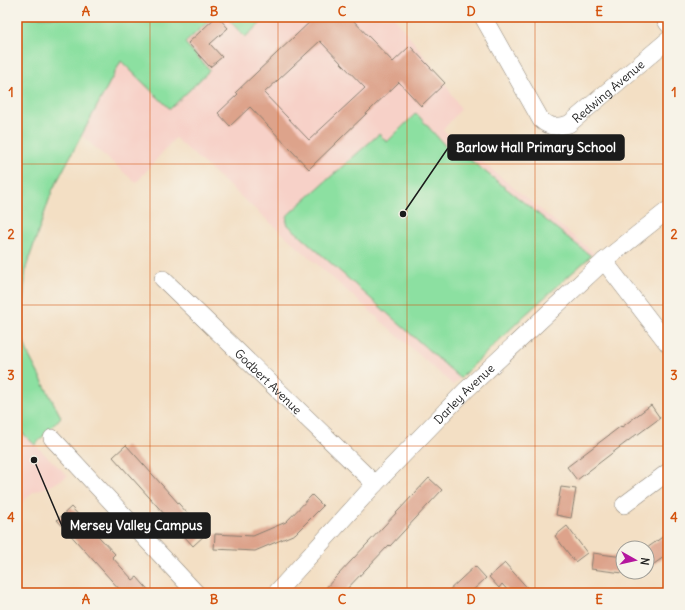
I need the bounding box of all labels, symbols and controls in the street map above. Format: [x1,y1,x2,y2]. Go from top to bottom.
text: A [82,3,91,20]
text: B [210,3,219,20]
text: C [338,3,347,20]
text: D [466,3,476,20]
text: E [595,3,603,20]
street label: Redwing Avenue [569,56,647,126]
text: 1 [8,84,14,101]
text: 1 [671,84,677,101]
callout: Barlow Hall Primary School [448,135,624,160]
text: Barlow Hall Primary School [456,139,616,156]
text: 2 [7,226,15,243]
text: 2 [670,226,678,243]
street label: Godbert Avenue [232,345,305,417]
street label: Darley Avenue [430,360,497,427]
text: 3 [7,367,15,384]
text: 3 [670,367,678,384]
text: 4 [7,509,15,526]
text: 4 [670,509,678,526]
callout: Mersey Valley Campus [62,513,210,538]
text: Mersey Valley Campus [70,517,202,534]
north arrow [615,540,655,580]
text: N [637,557,652,566]
text: A [82,591,91,608]
text: B [210,591,219,608]
text: C [338,591,347,608]
text: D [466,591,476,608]
text: E [595,591,603,608]

